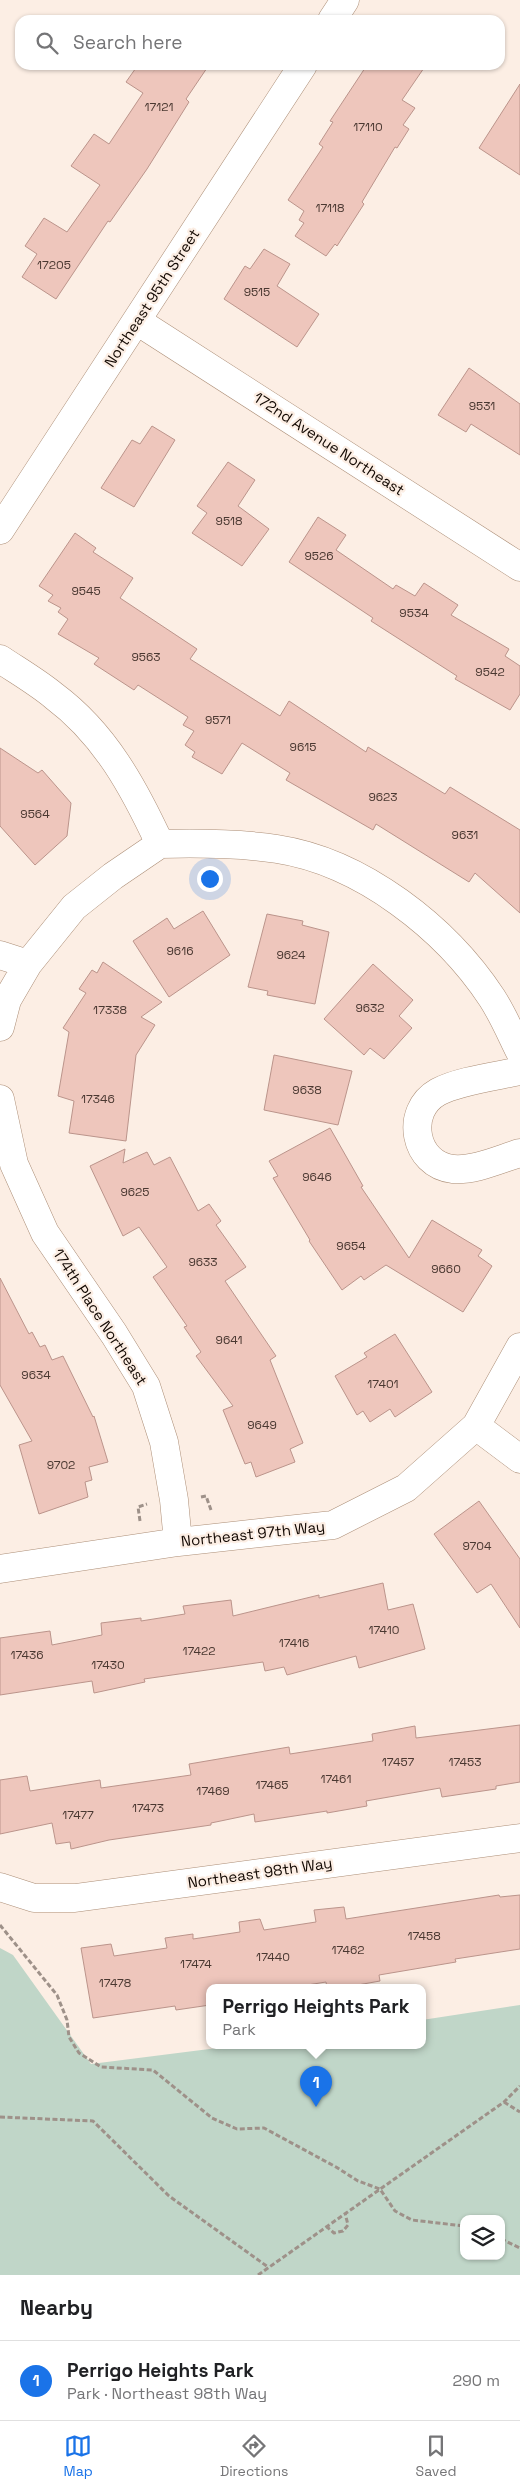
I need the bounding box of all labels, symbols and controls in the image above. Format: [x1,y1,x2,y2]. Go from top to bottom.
search box [15,15,505,70]
icon: search [33,29,61,57]
text: Search here [73,30,183,55]
house number: 17121 [145,99,173,115]
house number: 17110 [353,119,383,135]
house number: 17118 [315,200,345,216]
street label: Northeast 95th Street [100,225,203,370]
house number: 17205 [37,257,71,273]
house number: 9515 [244,284,270,300]
street label: 172nd Avenue Northeast [250,388,408,500]
house number: 9531 [469,398,495,414]
house number: 9518 [216,513,242,529]
house number: 9526 [304,548,334,564]
house number: 9545 [71,583,101,599]
house number: 9534 [399,605,429,621]
house number: 9563 [131,649,161,665]
house number: 9542 [475,664,505,680]
house number: 9571 [205,712,231,728]
house number: 9615 [290,739,316,755]
house number: 9623 [368,789,398,805]
house number: 9564 [20,806,50,822]
house number: 9631 [452,827,478,843]
your location [197,866,223,892]
house number: 9616 [166,943,194,959]
house number: 9624 [276,947,306,963]
house number: 9632 [355,1000,385,1016]
house number: 17338 [93,1002,127,1018]
house number: 9638 [292,1082,322,1098]
house number: 17346 [81,1091,115,1107]
house number: 9646 [302,1169,332,1185]
house number: 9625 [120,1184,150,1200]
house number: 9654 [336,1238,366,1254]
street label: 174th Place Northeast [49,1245,152,1389]
house number: 9633 [188,1254,218,1270]
house number: 9660 [431,1261,461,1277]
house number: 9641 [216,1332,242,1348]
house number: 9634 [21,1367,51,1383]
house number: 17401 [367,1376,399,1392]
house number: 9649 [247,1417,277,1433]
house number: 9702 [47,1457,75,1473]
street label: Northeast 97th Way [180,1516,326,1551]
house number: 9704 [463,1538,492,1554]
house number: 17410 [369,1622,400,1638]
house number: 17416 [279,1635,309,1651]
house number: 17422 [182,1643,216,1659]
house number: 17436 [10,1647,44,1663]
house number: 17430 [91,1657,125,1673]
house number: 17457 [382,1754,414,1770]
house number: 17453 [448,1754,482,1770]
house number: 17461 [321,1771,351,1787]
house number: 17465 [255,1777,289,1793]
house number: 17469 [196,1783,230,1799]
house number: 17473 [132,1800,164,1816]
house number: 17477 [62,1807,94,1823]
street label: Northeast 98th Way [186,1853,333,1892]
house number: 17458 [407,1928,441,1944]
house number: 17462 [331,1942,365,1958]
house number: 17440 [256,1949,290,1965]
house number: 17474 [180,1956,212,1972]
house number: 17478 [99,1975,131,1991]
popup [206,1984,426,2049]
text: Perrigo Heights Park [223,1994,409,2019]
text: Park [223,2019,256,2040]
pin: 1 [300,2066,332,2107]
map controls [460,2215,505,2260]
button: layers [460,2215,505,2260]
text: Nearby [20,2294,93,2321]
text: Perrigo Heights Park [67,2358,254,2383]
text: 1 [32,2370,40,2391]
text: 290 m [452,2370,500,2391]
text: Park · Northeast 98th Way [67,2383,267,2404]
tab: Map [64,2432,93,2480]
tab: Directions [220,2432,288,2480]
tab: Saved [416,2432,456,2480]

